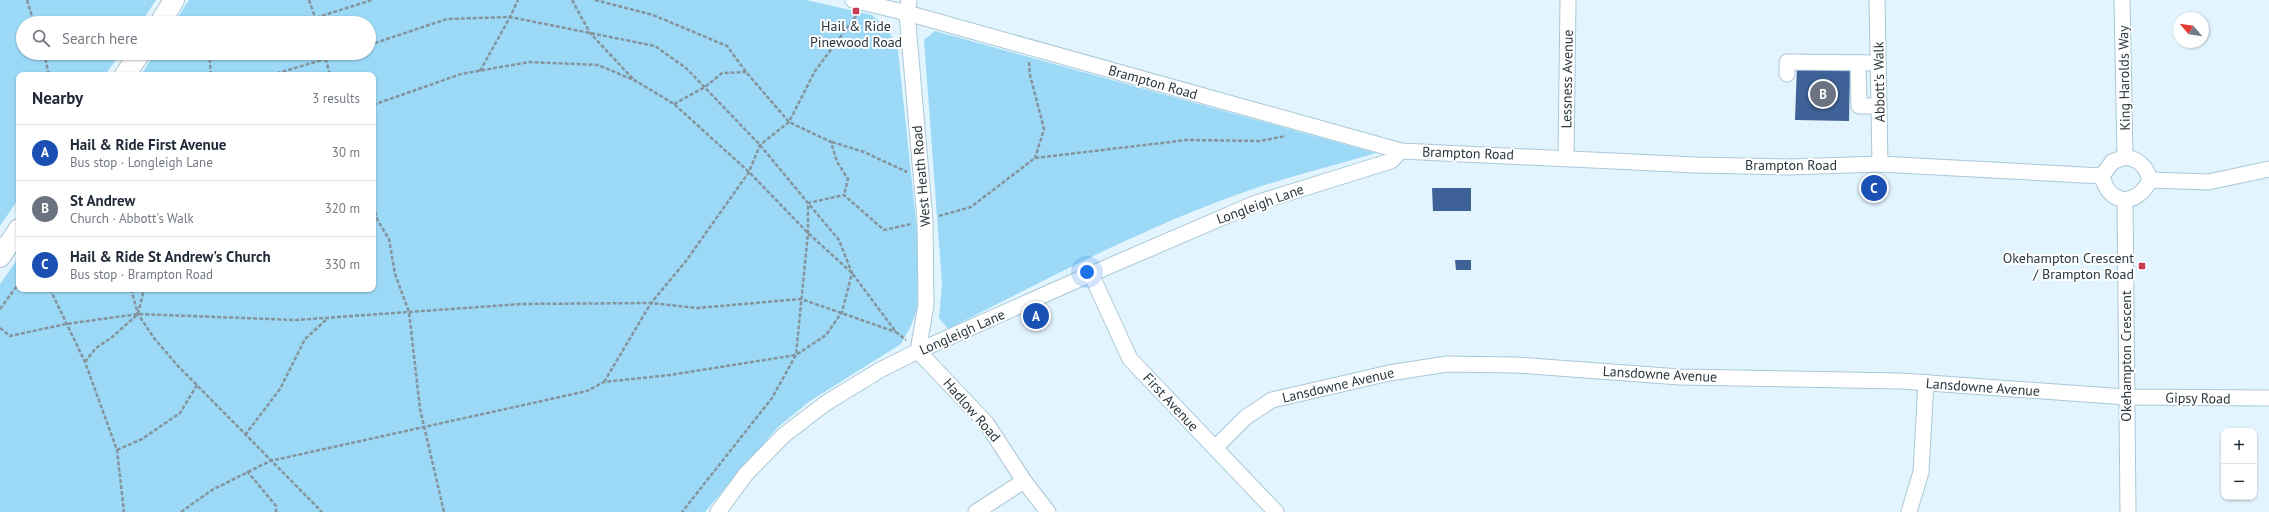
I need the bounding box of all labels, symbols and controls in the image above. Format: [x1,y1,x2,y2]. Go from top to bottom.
marker: Hail & Ride Pinewood Road [851,6,861,16]
north arrow [2173,12,2209,48]
search box [16,16,376,60]
place label: Hail & Ride Pinewood Road [810,17,902,51]
street label: King Harolds Way [2114,25,2134,131]
icon: search [30,27,52,49]
text: Search here [62,29,138,48]
street label: Lessness Avenue [1557,29,1577,129]
street label: Abbott's Walk [1869,41,1889,122]
street label: Brampton Road [1106,61,1200,103]
pin: B [1810,79,1836,109]
text: Nearby [32,87,83,109]
text: 3 results [312,90,360,107]
street label: West Heath Road [908,125,934,227]
text: Hail & Ride First Avenue [70,135,226,154]
street label: Brampton Road [1422,142,1514,164]
text: A [41,144,49,161]
text: 30 m [332,144,360,161]
text: Bus stop · Longleigh Lane [70,154,213,171]
street label: Brampton Road [1745,156,1837,174]
pin: C [1861,173,1887,203]
street label: Longleigh Lane [1214,180,1306,228]
text: St Andrew [70,191,135,210]
text: B [41,200,49,217]
text: 320 m [325,200,360,217]
text: Church · Abbott's Walk [70,210,194,227]
text: Hail & Ride St Andrew's Church [70,247,271,266]
place label: Okehampton Crescent / Brampton Road [2003,249,2134,283]
text: C [41,256,49,273]
text: 330 m [325,256,360,273]
marker: Okehampton Crescent / Brampton Road [2137,261,2147,271]
your location [1077,262,1097,282]
text: Bus stop · Brampton Road [70,266,213,283]
street label: Okehampton Crescent [2117,290,2135,422]
pin: A [1023,301,1049,331]
street label: Longleigh Lane [916,305,1008,359]
street label: Lansdowne Avenue [1602,362,1718,386]
street label: Lansdowne Avenue [1280,363,1396,407]
street label: First Avenue [1139,369,1203,435]
street label: Hadlow Road [939,374,1005,446]
street label: Lansdowne Avenue [1925,374,2041,400]
street label: Gipsy Road [2165,388,2231,408]
map controls [2221,428,2257,500]
button: + [2221,428,2257,464]
button: − [2221,464,2257,500]

